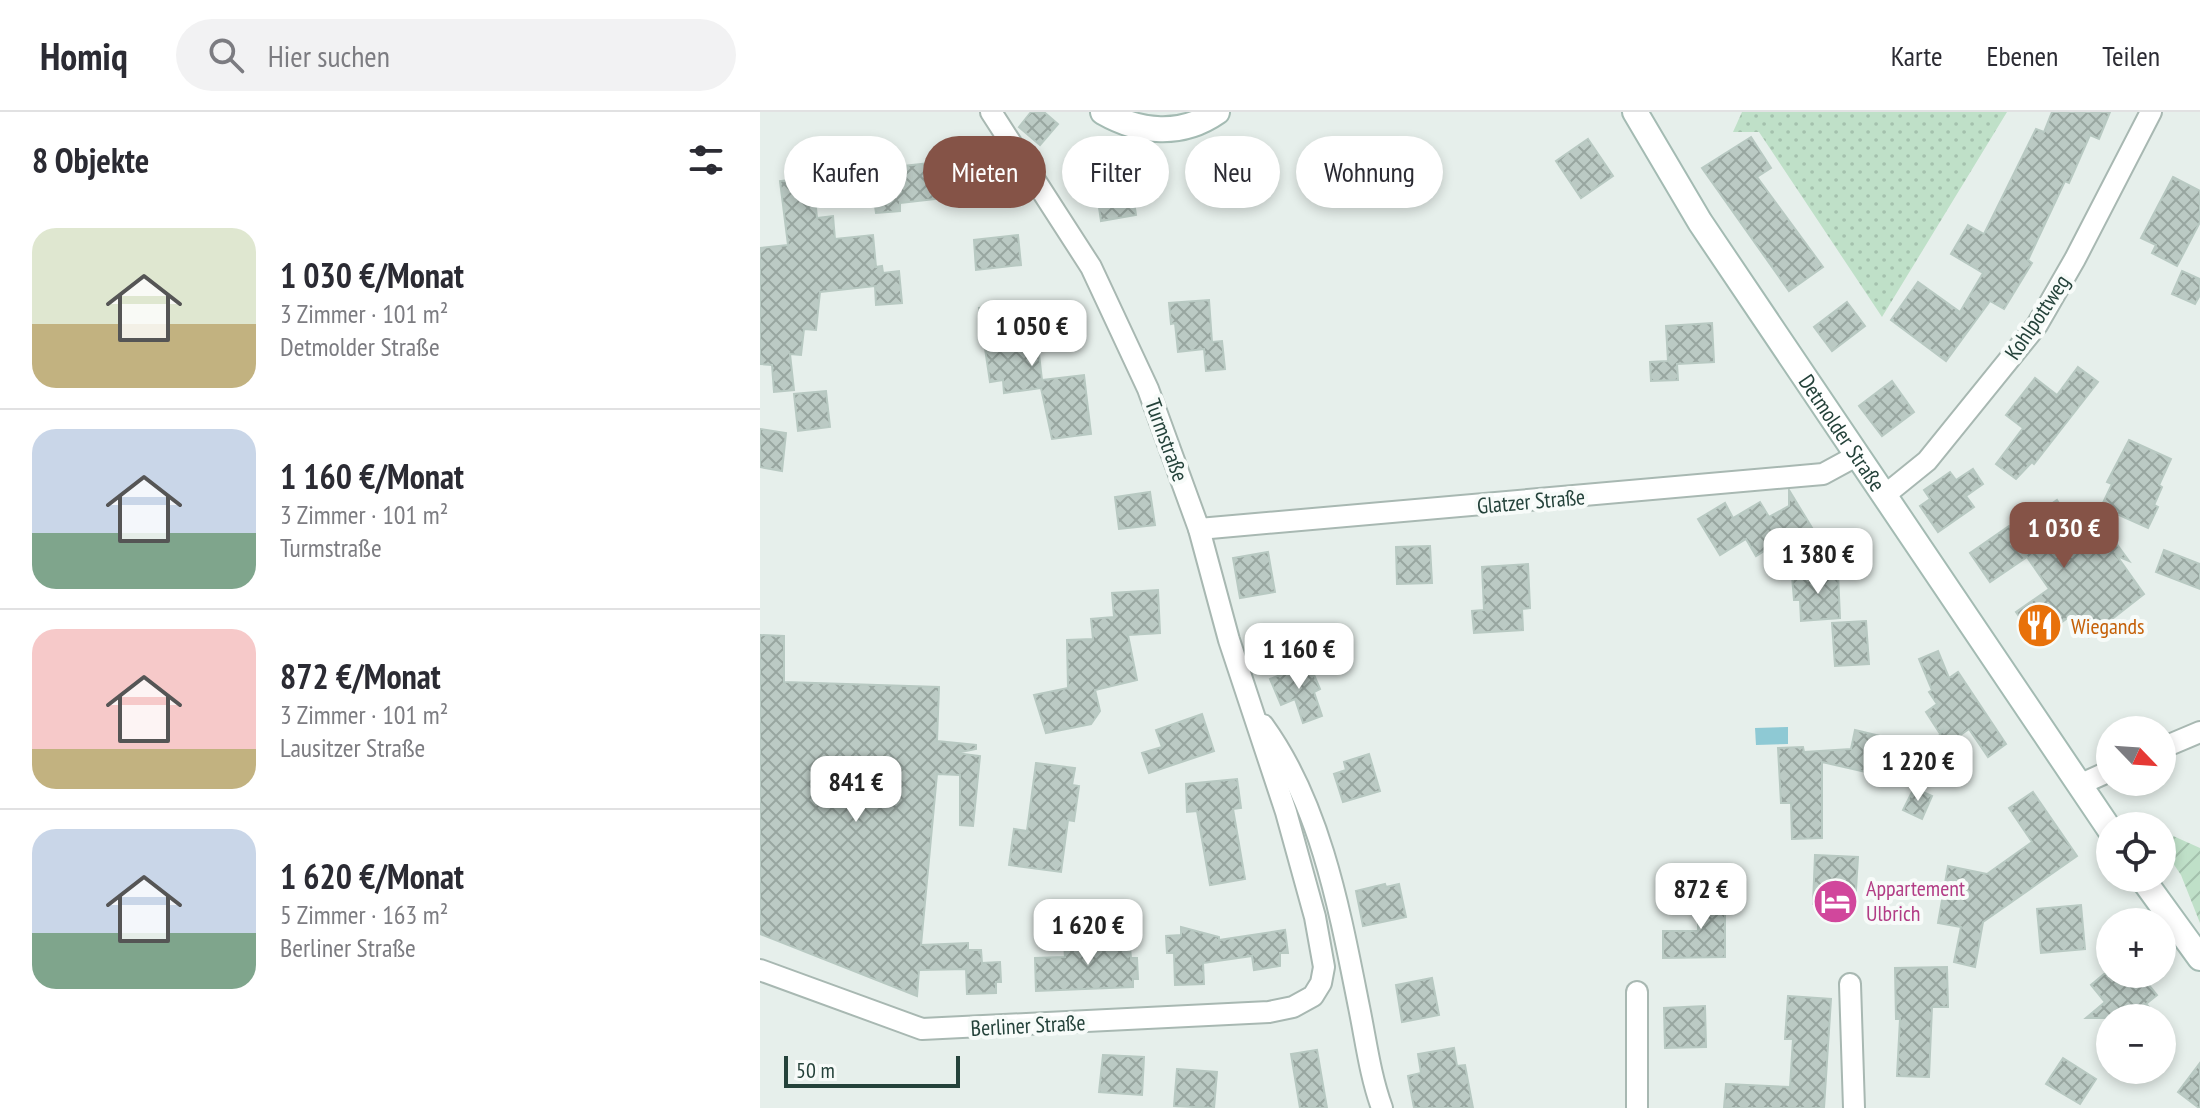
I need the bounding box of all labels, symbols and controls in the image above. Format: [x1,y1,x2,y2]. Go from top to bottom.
search box [176,19,736,91]
text: Homiq [40,31,128,80]
icon: search [204,33,248,77]
text: Hier suchen [268,36,390,75]
text: Karte [1891,37,1942,74]
text: Ebenen [1986,37,2058,74]
text: Teilen [2102,37,2160,74]
chip: Kaufen [784,136,907,208]
chip: Mieten [923,136,1046,208]
chip: Filter [1062,136,1169,208]
chip: Neu [1185,136,1280,208]
chip: Wohnung [1296,136,1443,208]
text: 8 Objekte [32,138,149,182]
icon: filters [684,138,728,182]
text: 1 030 €/Monat [280,253,464,297]
icon: home [96,260,192,356]
street label: Kohlpottweg [1998,269,2076,365]
text: 3 Zimmer · 101 m² [280,297,448,330]
pin: 1 050 € [958,300,1106,368]
text: 1 050 € [996,309,1068,342]
text: Detmolder Straße [280,330,440,363]
street label: Detmolder Straße [1793,369,1892,497]
street label: Turmstraße [1139,395,1195,485]
text: 1 160 €/Monat [280,454,464,498]
icon: home [96,461,192,557]
street label: Glatzer Straße [1476,482,1586,520]
text: 3 Zimmer · 101 m² [280,498,448,531]
pin: 1 030 € [1990,502,2138,570]
text: 1 030 € [2028,511,2100,544]
pin: 1 380 € [1744,528,1892,596]
text: Turmstraße [280,531,382,564]
text: 1 380 € [1782,537,1854,570]
restaurant icon: Wiegands [2016,602,2064,650]
place label: Wiegands [2071,612,2144,640]
pin: 1 160 € [1225,623,1373,691]
text: 1 160 € [1263,632,1335,665]
text: 872 €/Monat [280,654,441,698]
icon: home [96,661,192,757]
text: 3 Zimmer · 101 m² [280,698,448,731]
north arrow [2096,716,2176,796]
map controls [2096,716,2176,1084]
text: Lausitzer Straße [280,731,425,764]
pin: 1 220 € [1844,735,1992,803]
text: 1 220 € [1882,744,1954,777]
pin: 841 € [800,756,912,824]
text: 841 € [828,765,884,798]
button: locate [2096,812,2176,892]
text: 1 620 €/Monat [280,854,464,898]
icon: home [96,861,192,957]
pin: 872 € [1645,863,1757,931]
text: 872 € [1673,872,1729,905]
place label: Appartement Ulbrich [1866,874,1965,927]
hotel icon: Appartement Ulbrich [1811,877,1859,925]
text: 5 Zimmer · 163 m² [280,898,448,931]
pin: 1 620 € [1014,899,1162,967]
text: 1 620 € [1052,908,1124,941]
button: + [2096,908,2176,988]
text: Berliner Straße [280,931,416,964]
button: − [2096,1004,2176,1084]
street label: Berliner Straße [970,1008,1086,1042]
scale bar [784,1052,960,1088]
text: 50 m [796,1056,835,1084]

